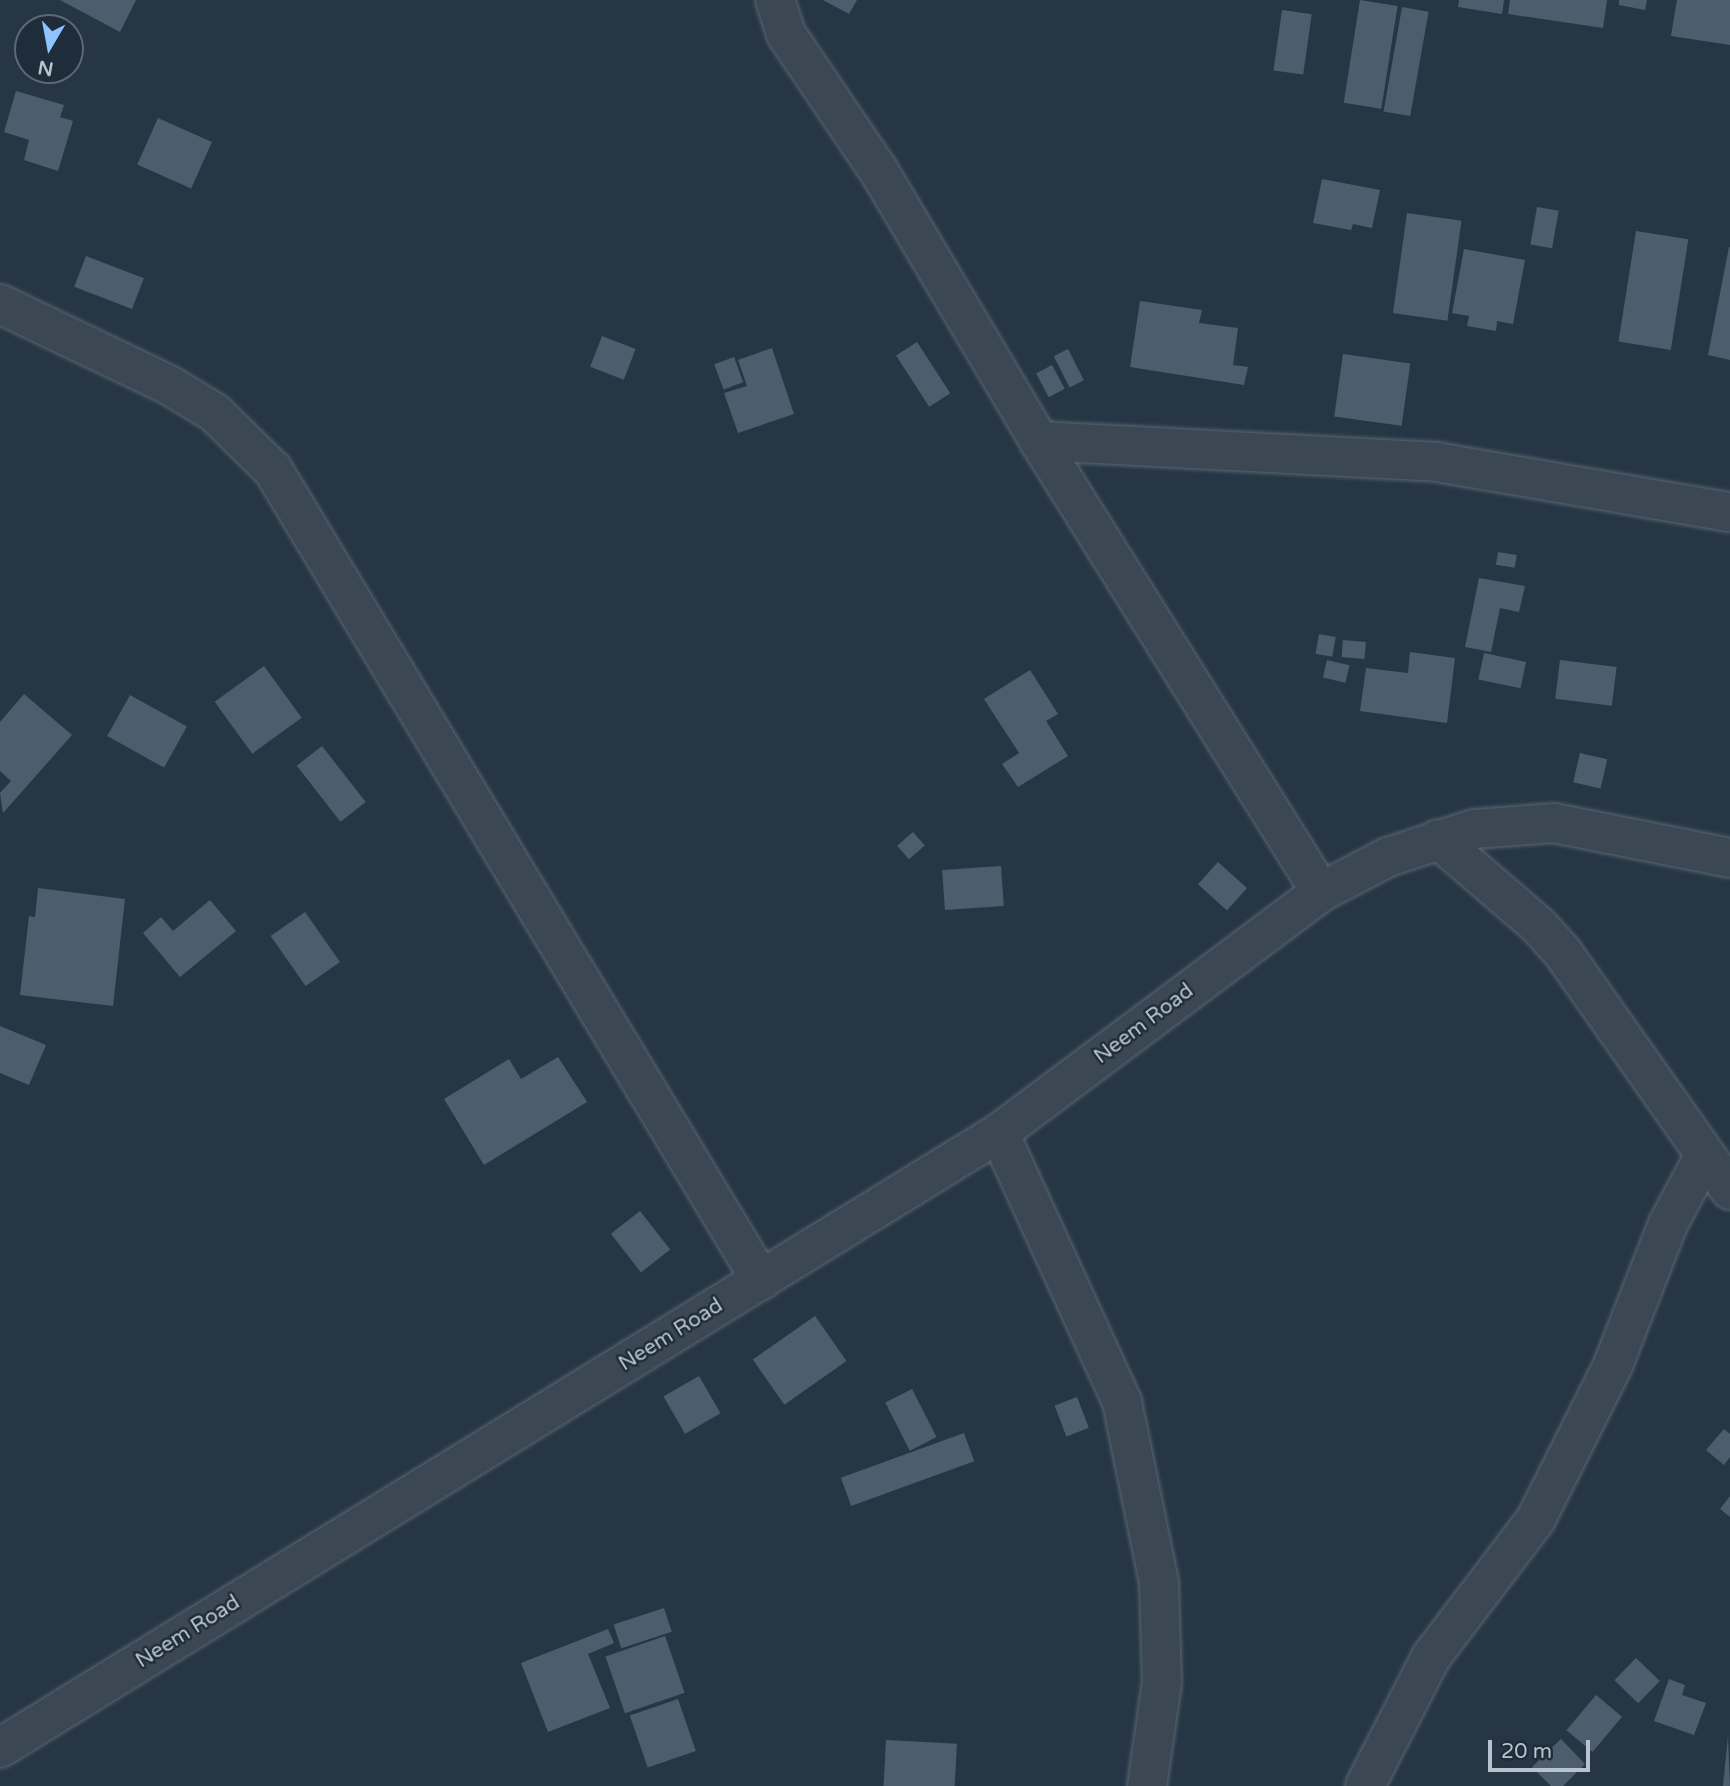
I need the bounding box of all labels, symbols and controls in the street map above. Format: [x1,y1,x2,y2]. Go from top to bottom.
north arrow [14,14,84,84]
text: N [36,56,55,80]
street label: Neem Road [1089,978,1199,1070]
street label: Neem Road [614,1293,728,1377]
street label: Neem Road [131,1590,245,1674]
scale bar [1492,1726,1594,1770]
text: 20 m [1501,1739,1552,1764]

